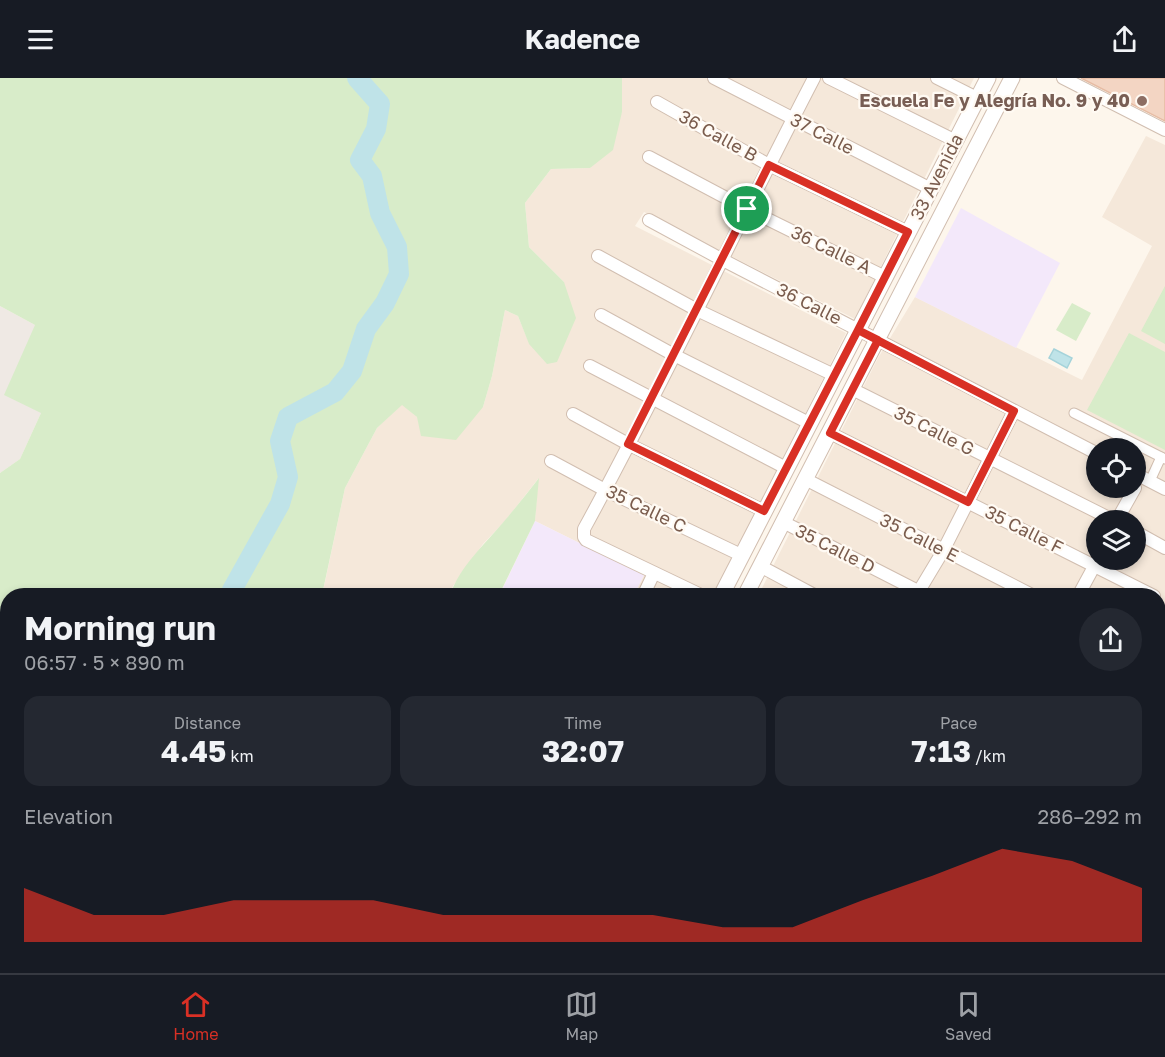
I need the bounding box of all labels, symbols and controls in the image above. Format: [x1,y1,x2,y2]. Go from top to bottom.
icon: menu [24,23,57,56]
text: Kadence [525,23,640,55]
icon: share [1108,23,1141,56]
place label: Escuela Fe y Alegría No. 9 y 40 [859,89,1130,111]
marker: Escuela Fe y Alegría No. 9 y 40 [1135,94,1149,108]
street label: 36 Calle B [675,104,762,166]
street label: 37 Calle [787,108,858,159]
street label: 33 Avenida [905,130,967,223]
pin [721,183,772,234]
icon: arrive [730,192,763,225]
street label: 36 Calle A [788,220,875,278]
street label: 36 Calle [773,277,846,329]
street label: 35 Calle G [891,401,978,460]
map controls [1086,438,1146,570]
button: locate [1086,438,1146,498]
street label: 35 Calle C [603,479,690,537]
street label: 35 Calle F [982,500,1067,558]
street label: 35 Calle E [877,508,962,566]
button: layers [1086,510,1146,570]
street label: 35 Calle D [792,519,879,578]
text: Morning run [24,608,216,647]
button: share [1079,608,1142,671]
text: 06:57 · 5 × 890 m [24,650,185,674]
text: Distance [174,713,241,733]
text: Time [564,713,602,733]
text: Pace [940,713,977,733]
text: 4.45 [161,733,226,769]
text: 32:07 [542,733,624,769]
text: 7:13 [911,733,971,769]
text: km [226,746,254,766]
text: /km [971,746,1006,766]
text: Elevation [24,804,113,828]
text: 286–292 m [1038,804,1142,828]
tab: Home [173,988,219,1044]
tab: Map [565,988,598,1044]
tab: Saved [945,988,992,1044]

